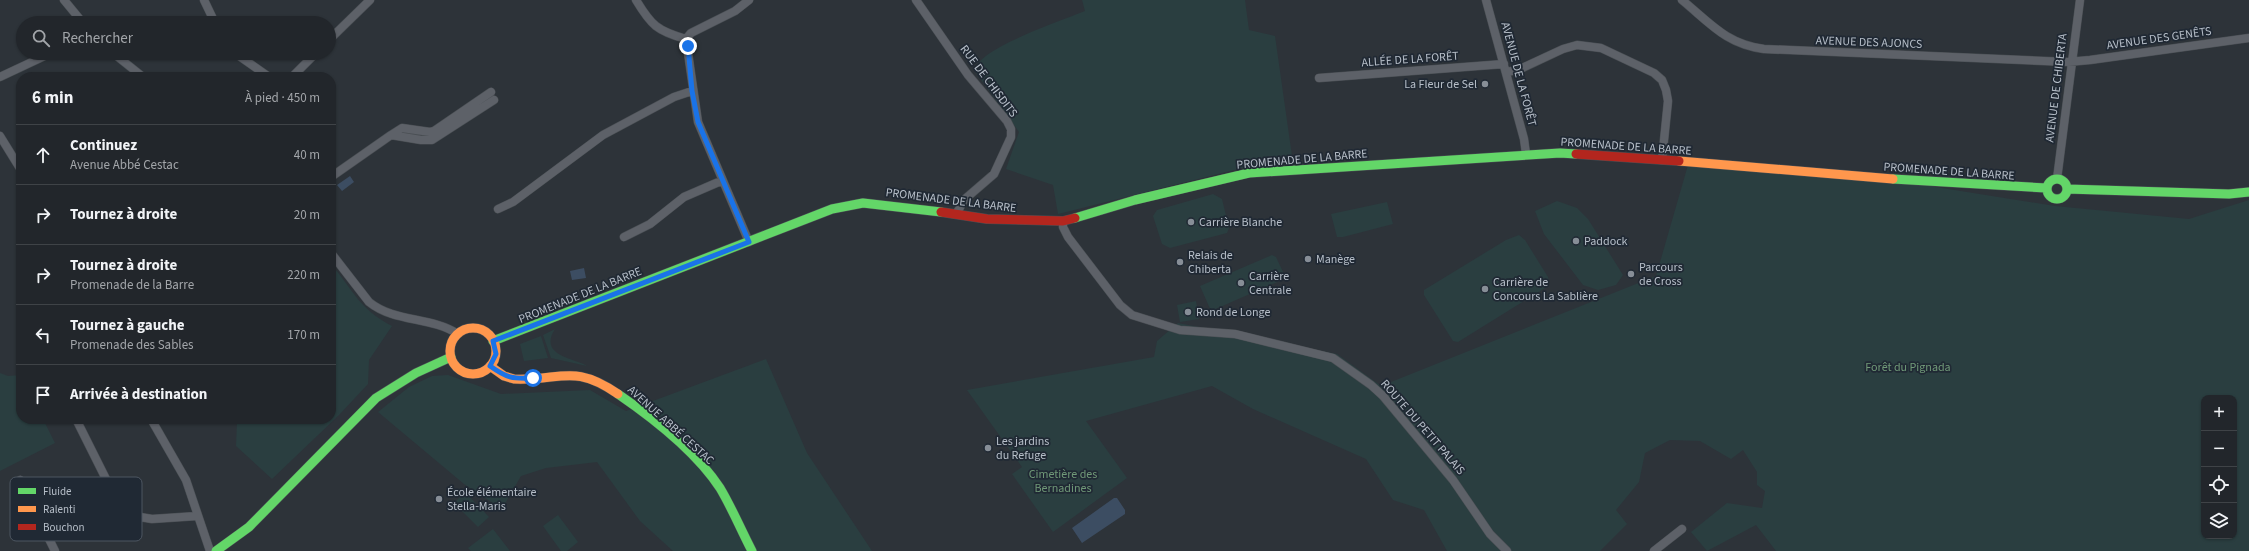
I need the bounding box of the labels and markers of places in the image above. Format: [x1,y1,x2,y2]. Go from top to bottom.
place label: La Fleur de Sel [1404,76,1477,93]
marker: La Fleur de Sel [1480,79,1490,89]
place label: Carrière Blanche [1199,214,1282,231]
marker: Carrière Blanche [1186,217,1196,227]
place label: Paddock [1584,233,1628,250]
marker: Paddock [1571,236,1581,246]
place label: Relais de Chiberta [1188,247,1233,278]
place label: Manège [1316,251,1355,268]
marker: Manège [1303,254,1313,264]
marker: Relais de Chiberta [1175,257,1185,267]
place label: Parcours de Cross [1639,259,1683,290]
place label: Carrière Centrale [1249,268,1291,299]
marker: Parcours de Cross [1626,269,1636,279]
place label: Carrière de Concours La Sablière [1493,274,1598,305]
marker: Carrière Centrale [1236,278,1246,288]
marker: Carrière de Concours La Sablière [1480,284,1490,294]
place label: Rond de Longe [1196,304,1270,321]
marker: Rond de Longe [1183,307,1193,317]
place label: Les jardins du Refuge [996,433,1049,464]
marker: Les jardins du Refuge [983,443,993,453]
place label: École élémentaire Stella-Maris [447,484,537,515]
marker: École élémentaire Stella-Maris [434,494,444,504]

